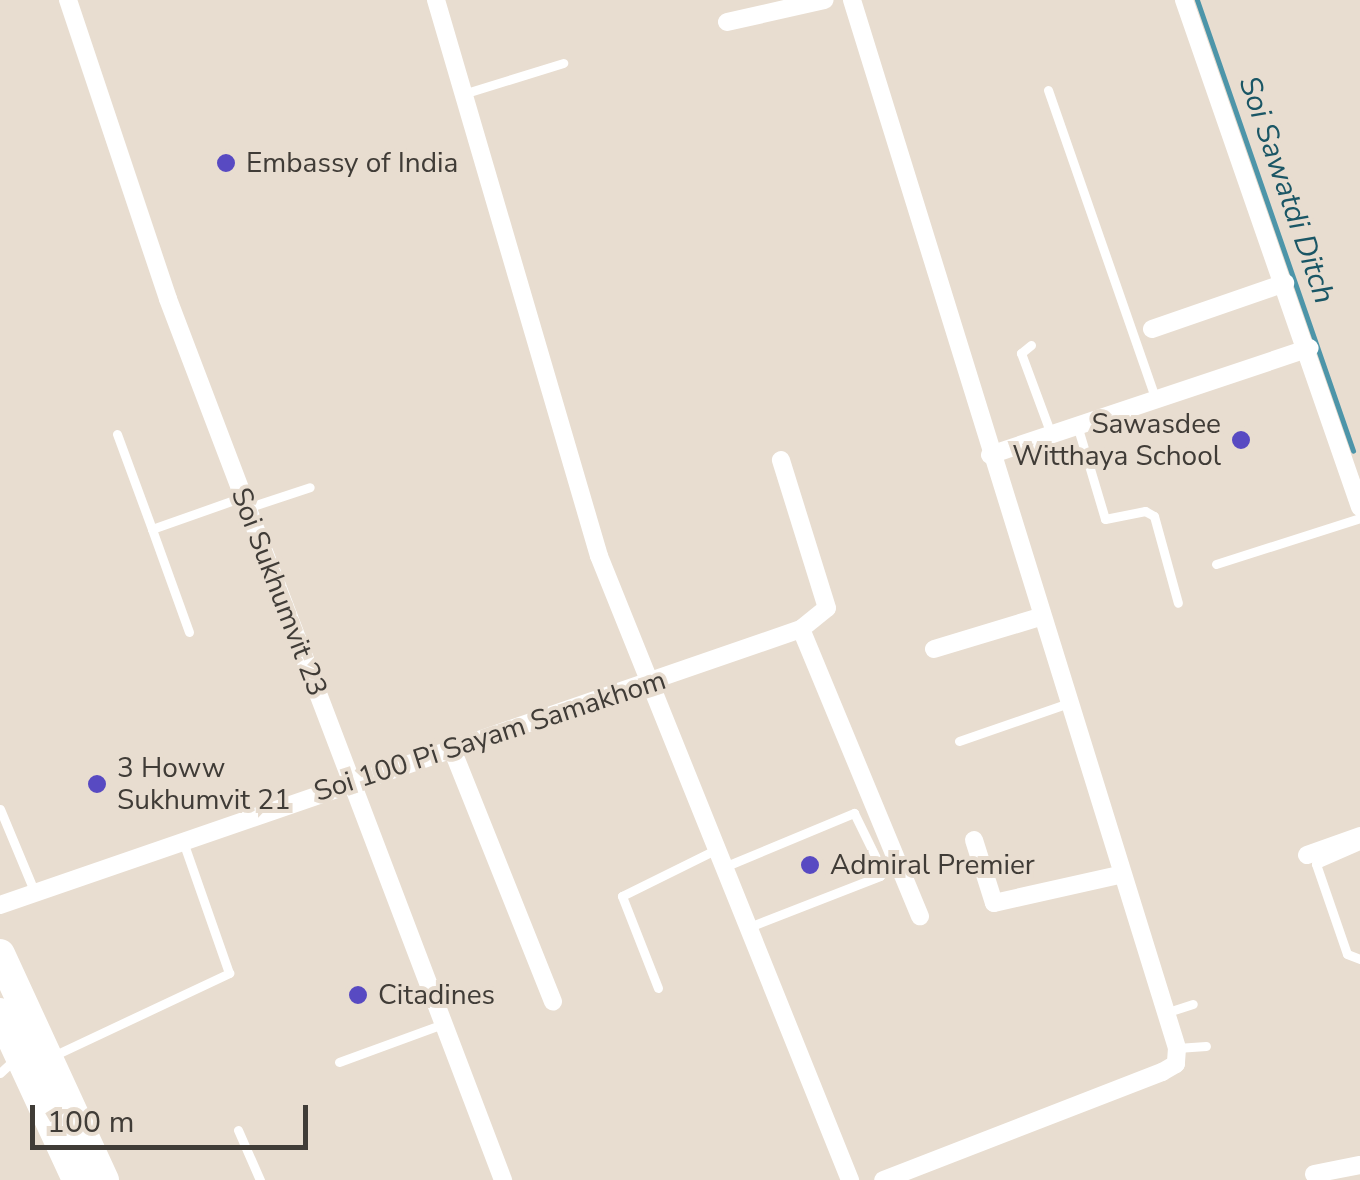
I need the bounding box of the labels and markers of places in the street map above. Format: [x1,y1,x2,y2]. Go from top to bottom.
place label: Embassy of India [246,146,458,180]
marker: Embassy of India [215,152,237,174]
place label: Sawasdee Witthaya School [1012,407,1221,473]
marker: Sawasdee Witthaya School [1230,429,1252,451]
place label: 3 Howw Sukhumvit 21 [117,751,291,817]
marker: 3 Howw Sukhumvit 21 [86,773,108,795]
place label: Admiral Premier [830,848,1035,882]
marker: Admiral Premier [799,854,821,876]
place label: Citadines [378,978,495,1012]
marker: Citadines [347,984,369,1006]

